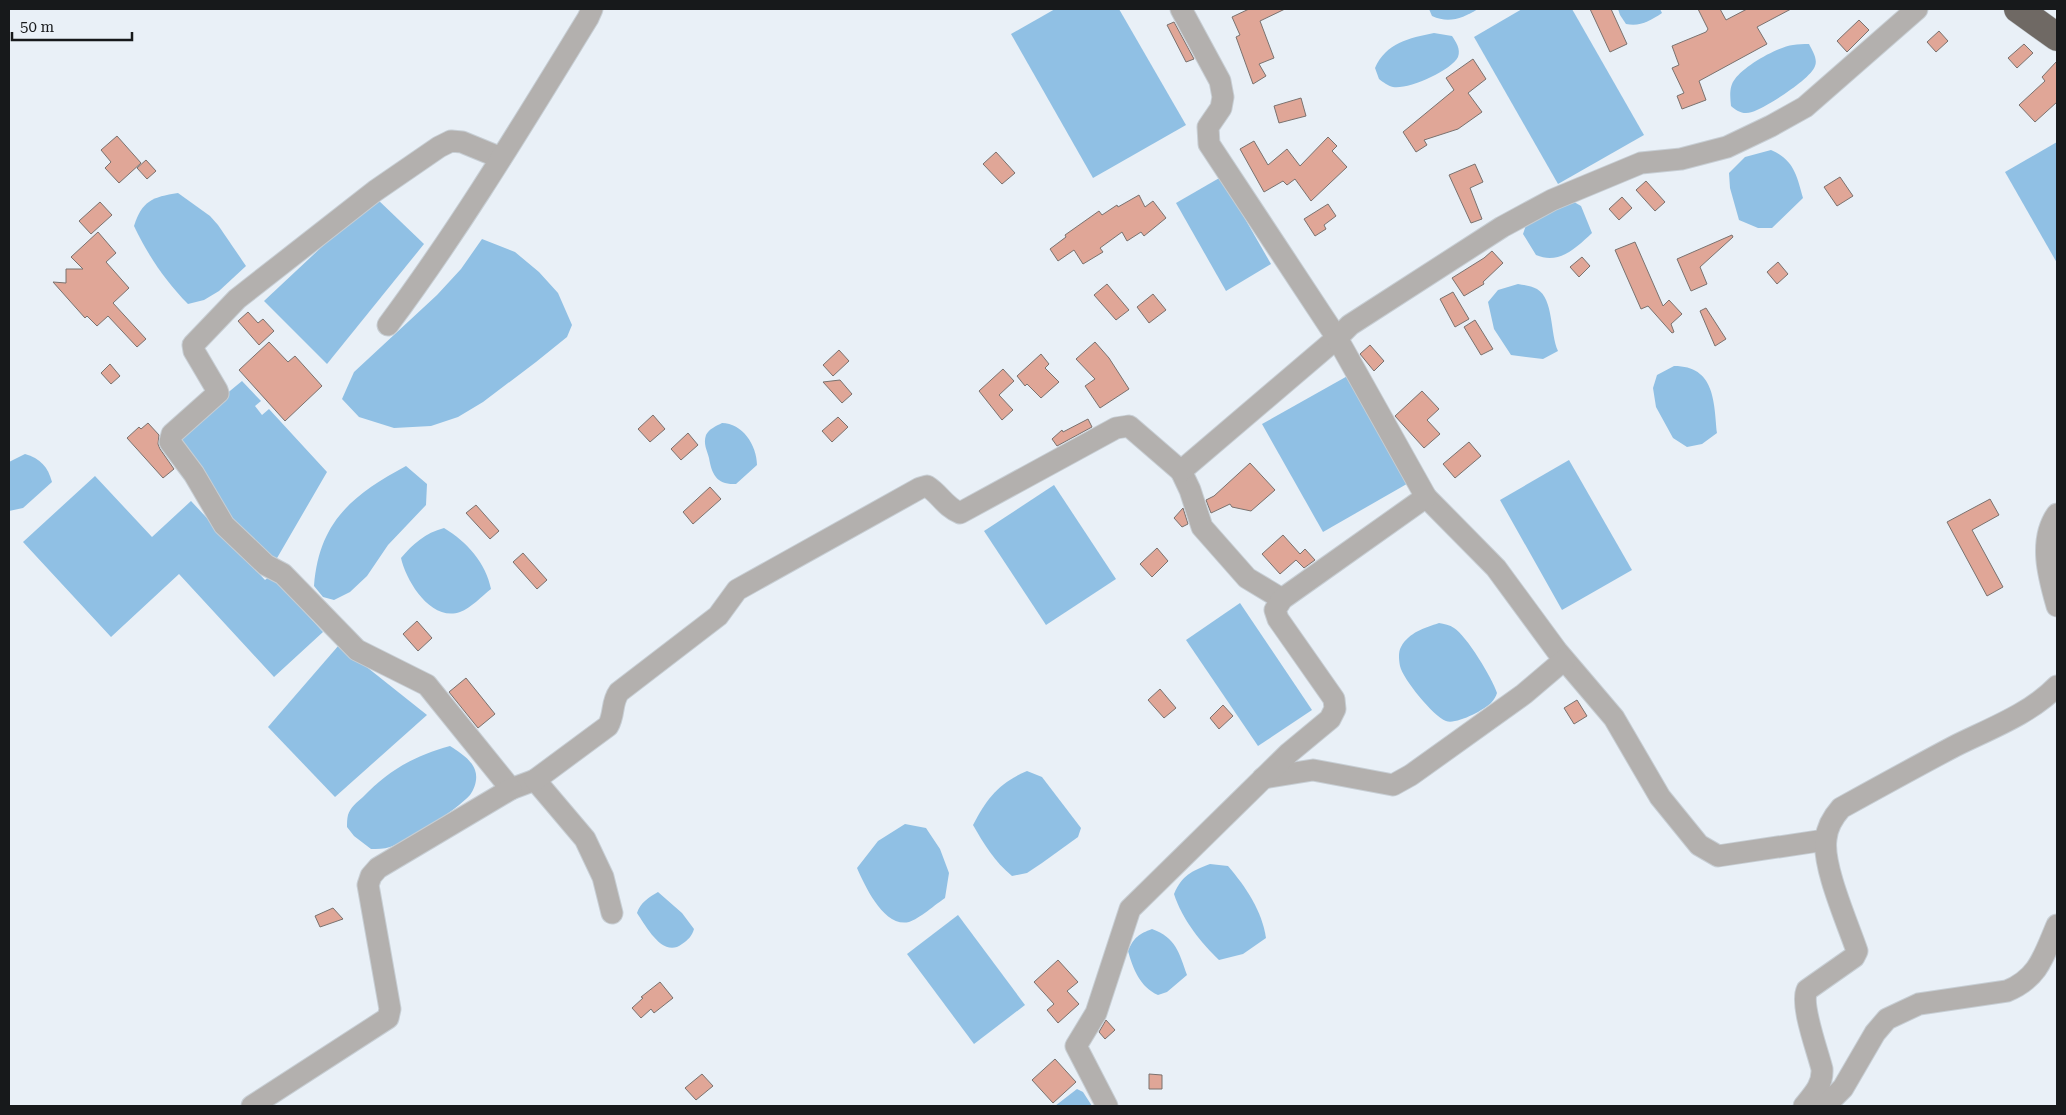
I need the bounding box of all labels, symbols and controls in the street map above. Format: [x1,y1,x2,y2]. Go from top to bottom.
scale bar [12,10,132,42]
text: 50 m [20,18,55,36]

